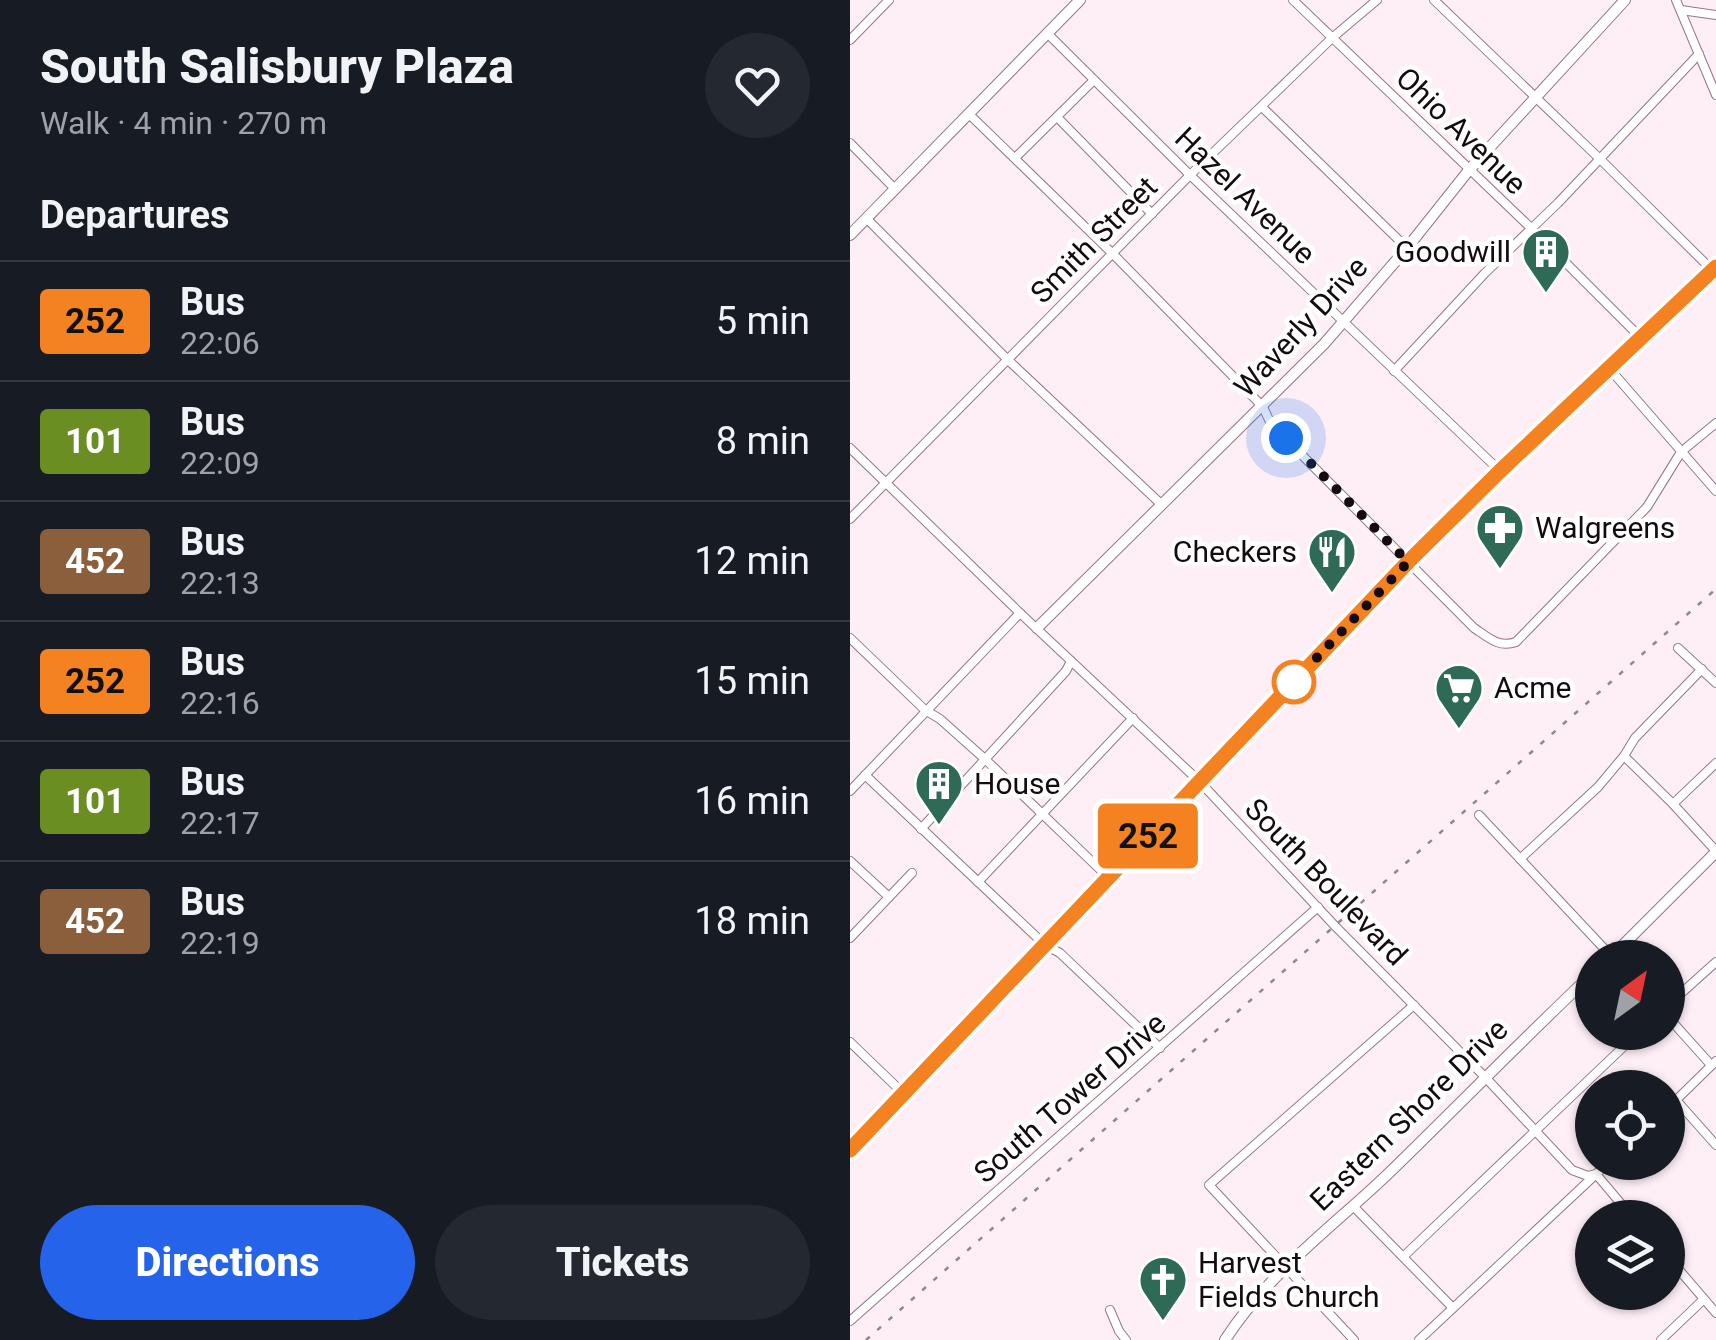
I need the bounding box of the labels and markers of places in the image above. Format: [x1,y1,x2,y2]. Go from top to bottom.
building icon: Goodwill [1520,226,1572,294]
place label: Goodwill [1395,234,1511,269]
pharmacy icon: Walgreens [1474,502,1526,570]
place label: Walgreens [1535,510,1675,545]
restaurant icon: Checkers [1306,526,1358,594]
place label: Checkers [1173,534,1297,569]
unlabelled marker [1273,661,1315,703]
supermarket icon: Acme [1433,662,1485,730]
place label: Acme [1494,670,1572,705]
building icon: House [913,758,965,826]
place label: House [974,766,1060,801]
place label: Harvest Fields Church [1198,1245,1380,1314]
church icon: Harvest Fields Church [1137,1254,1189,1322]

